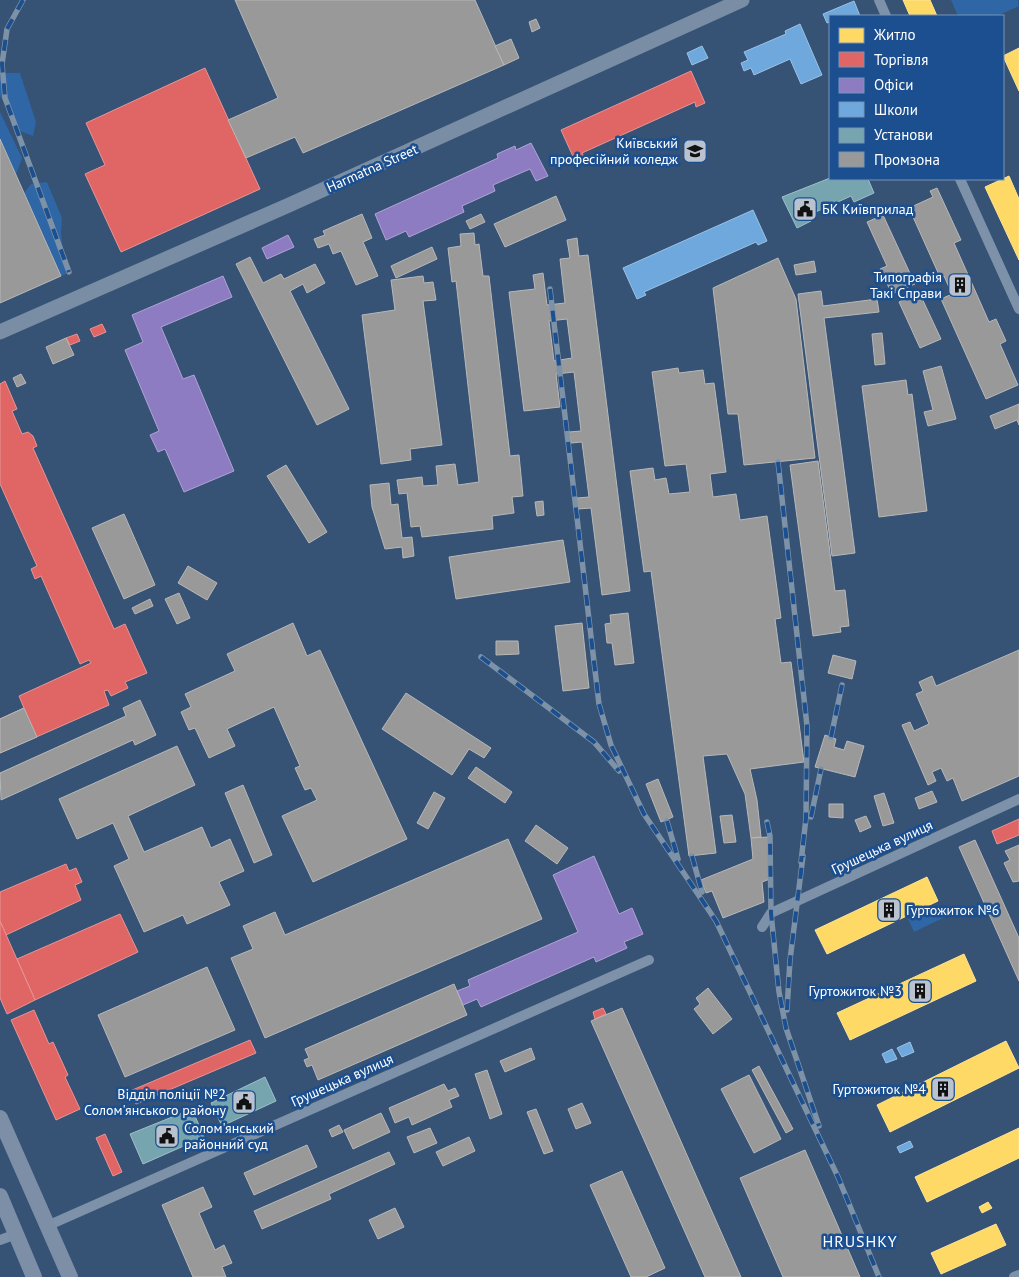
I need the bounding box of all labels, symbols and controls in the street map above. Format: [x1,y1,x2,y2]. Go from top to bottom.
legend [829,15,1004,180]
text: Житло [873,25,916,44]
text: Торгівля [874,50,928,69]
text: Офіси [874,75,913,94]
text: Школи [874,100,918,119]
text: Установи [874,125,933,144]
place label: Київський професійний коледж [550,134,679,168]
school or university icon: Київський професійний коледж [682,138,708,164]
street label: Harmatna Street [323,140,421,196]
text: Промзона [874,150,940,169]
public building icon: БК Київприлад [792,196,818,222]
place label: БК Київприлад [822,200,914,218]
place label: Типографія Такі Справи [870,268,942,302]
building icon: Типографія Такі Справи [947,272,973,298]
street label: Грушецька вулиця [828,816,936,878]
building icon: Гуртожиток №6 [876,897,902,923]
place label: Гуртожиток №6 [906,901,999,919]
building icon: Гуртожиток №3 [907,978,933,1004]
place label: Гуртожиток №3 [809,982,902,1000]
street label: Грушецька вулиця [288,1049,396,1111]
building icon: Гуртожиток №4 [930,1076,956,1102]
place label: Гуртожиток №4 [833,1080,926,1098]
place label: Відділ поліції №2 Солом'янського району [84,1085,226,1119]
public building icon: Відділ поліції №2 Солом'янського району [231,1089,257,1115]
place label: Солом'янський районний суд [184,1119,274,1153]
public building icon: Солом'янський районний суд [154,1123,180,1149]
district label: HRUSHKY [822,1231,898,1251]

